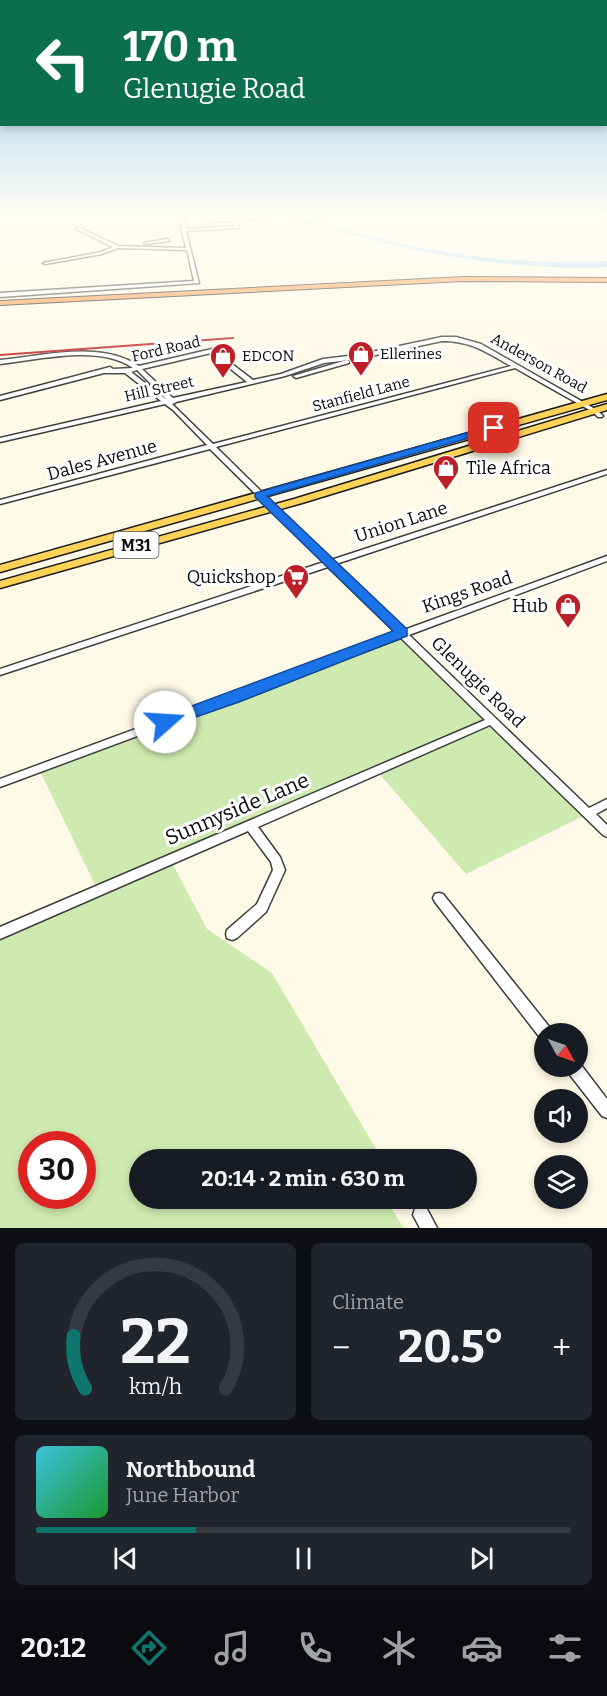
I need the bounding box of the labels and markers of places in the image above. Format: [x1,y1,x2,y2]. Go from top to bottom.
shop icon: Ellerines [346,339,376,377]
shop icon: EDCON [208,341,238,379]
place label: Ellerines [380,345,442,363]
place label: EDCON [242,347,295,365]
pin [468,402,519,453]
shop icon: Tile Africa [431,453,461,491]
place label: Tile Africa [466,457,551,479]
supermarket icon: Quickshop [281,562,311,600]
place label: Quickshop [187,566,276,588]
shop icon: Hub [553,591,583,629]
place label: Hub [512,595,548,617]

